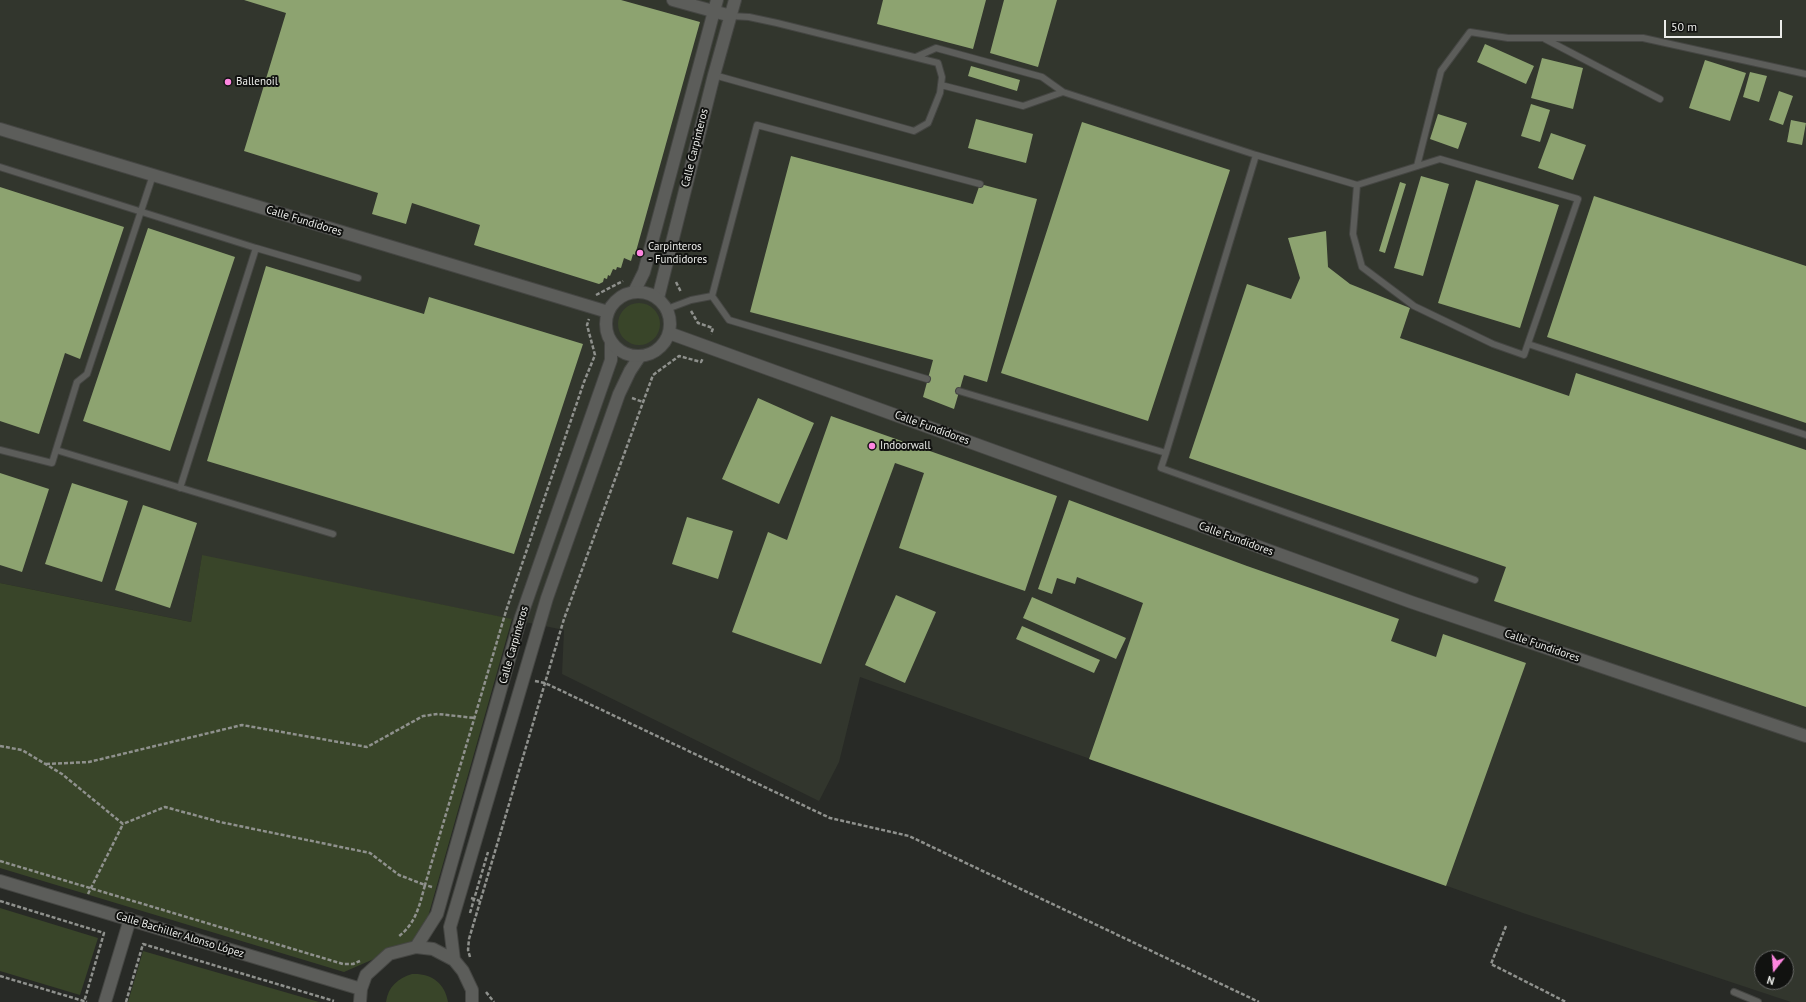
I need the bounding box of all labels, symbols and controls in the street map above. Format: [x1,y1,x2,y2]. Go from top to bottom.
scale bar [1666,12,1784,38]
text: 50 m [1671,19,1697,34]
place label: Ballenoil [236,75,278,89]
marker: Ballenoil [223,77,233,87]
street label: Calle Carpinteros [679,108,711,188]
street label: Calle Fundidores [264,203,344,239]
place label: Carpinteros - Fundidores [648,240,707,266]
marker: Carpinteros - Fundidores [635,248,645,258]
street label: Calle Fundidores [893,408,971,448]
place label: Indoorwall [880,439,931,453]
marker: Indoorwall [867,441,877,451]
street label: Calle Fundidores [1197,519,1275,559]
street label: Calle Carpinteros [497,605,531,685]
street label: Calle Fundidores [1503,627,1581,665]
street label: Calle Bachiller Alonso López [114,909,246,961]
north arrow [1754,950,1794,990]
text: N [1765,973,1776,988]

